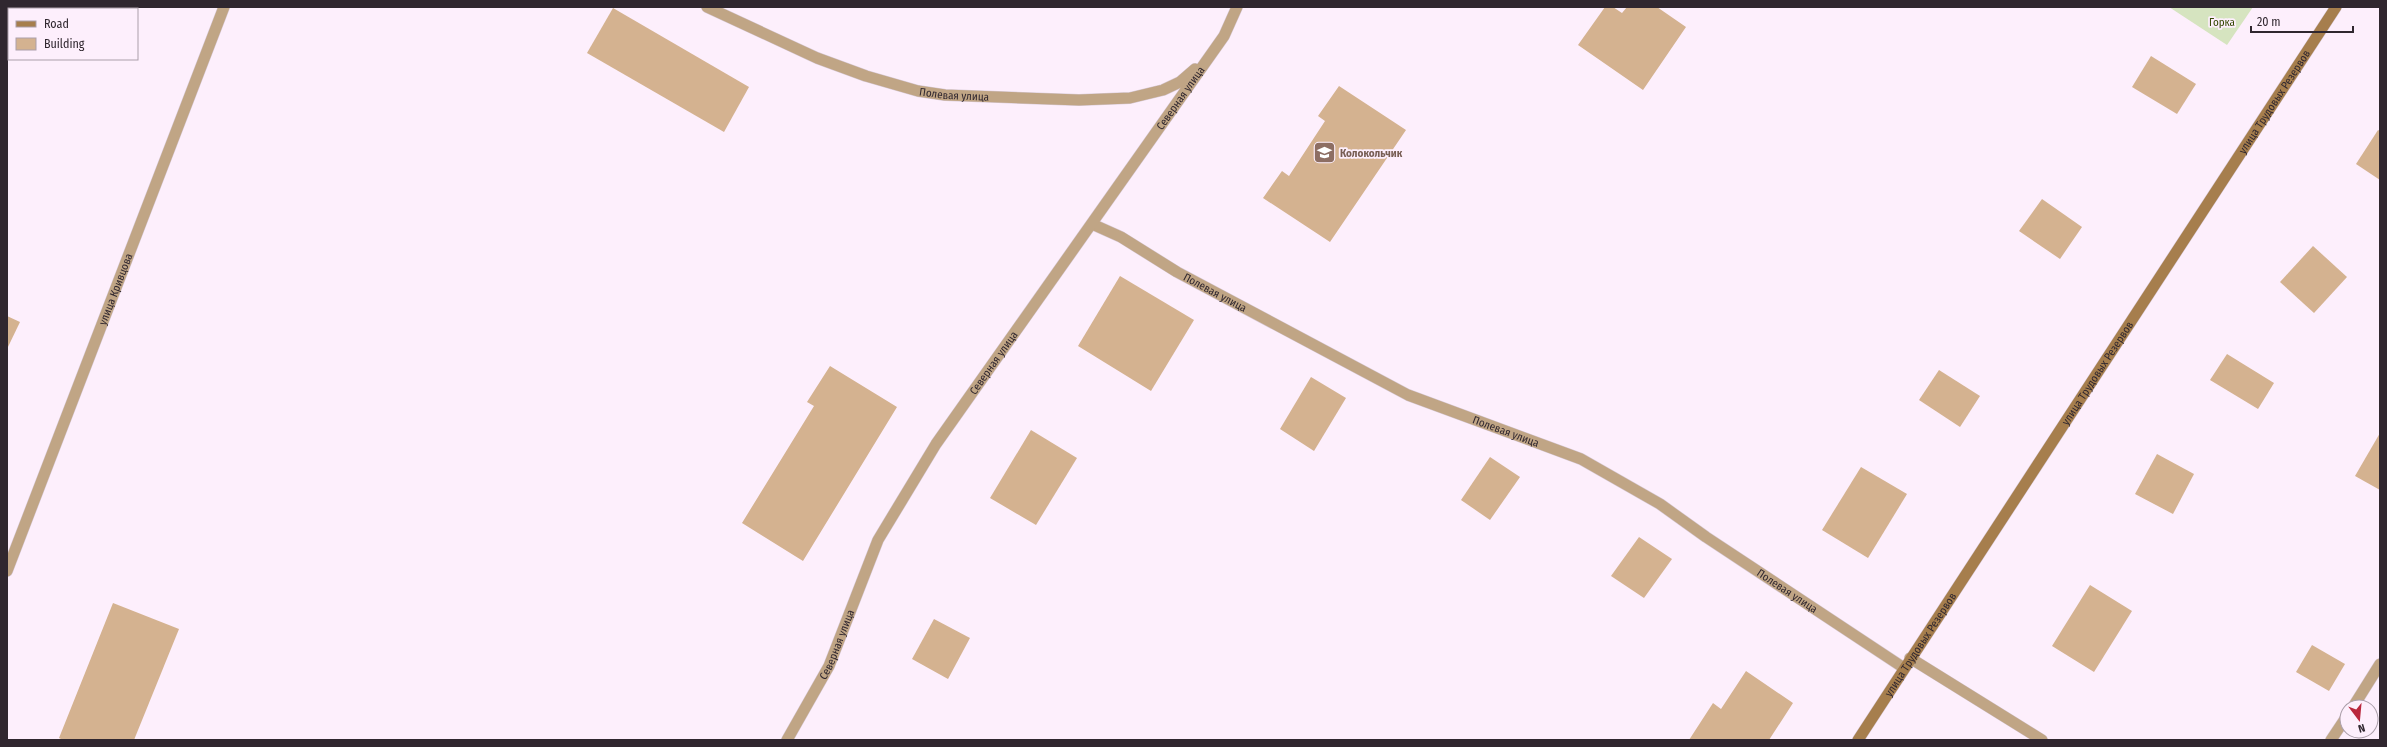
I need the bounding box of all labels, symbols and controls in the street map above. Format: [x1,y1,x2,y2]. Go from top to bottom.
legend [8,8,138,60]
scale bar [2251,8,2353,34]
text: 20 m [2257,15,2281,29]
park label: Горка [2209,16,2235,29]
text: Road [44,17,69,31]
text: Building [44,37,85,51]
street label: улица Трудовых Резервов [2236,47,2313,156]
street label: Северная улица [1153,64,1207,132]
street label: Полевая улица [919,85,989,103]
school or university icon: Колокольчик [1312,140,1338,166]
place label: Колокольчик [1340,147,1403,160]
street label: улица Кривцова [96,251,135,327]
street label: Полевая улица [1181,270,1249,314]
street label: улица Трудовых Резервов [2059,319,2136,427]
street label: Северная улица [967,328,1020,397]
street label: Полевая улица [1471,413,1541,449]
street label: Полевая улица [1755,566,1820,615]
street label: улица Трудовых Резервов [1882,590,1959,699]
street label: Северная улица [816,608,857,682]
north arrow [2339,699,2379,739]
text: N [2357,721,2367,735]

